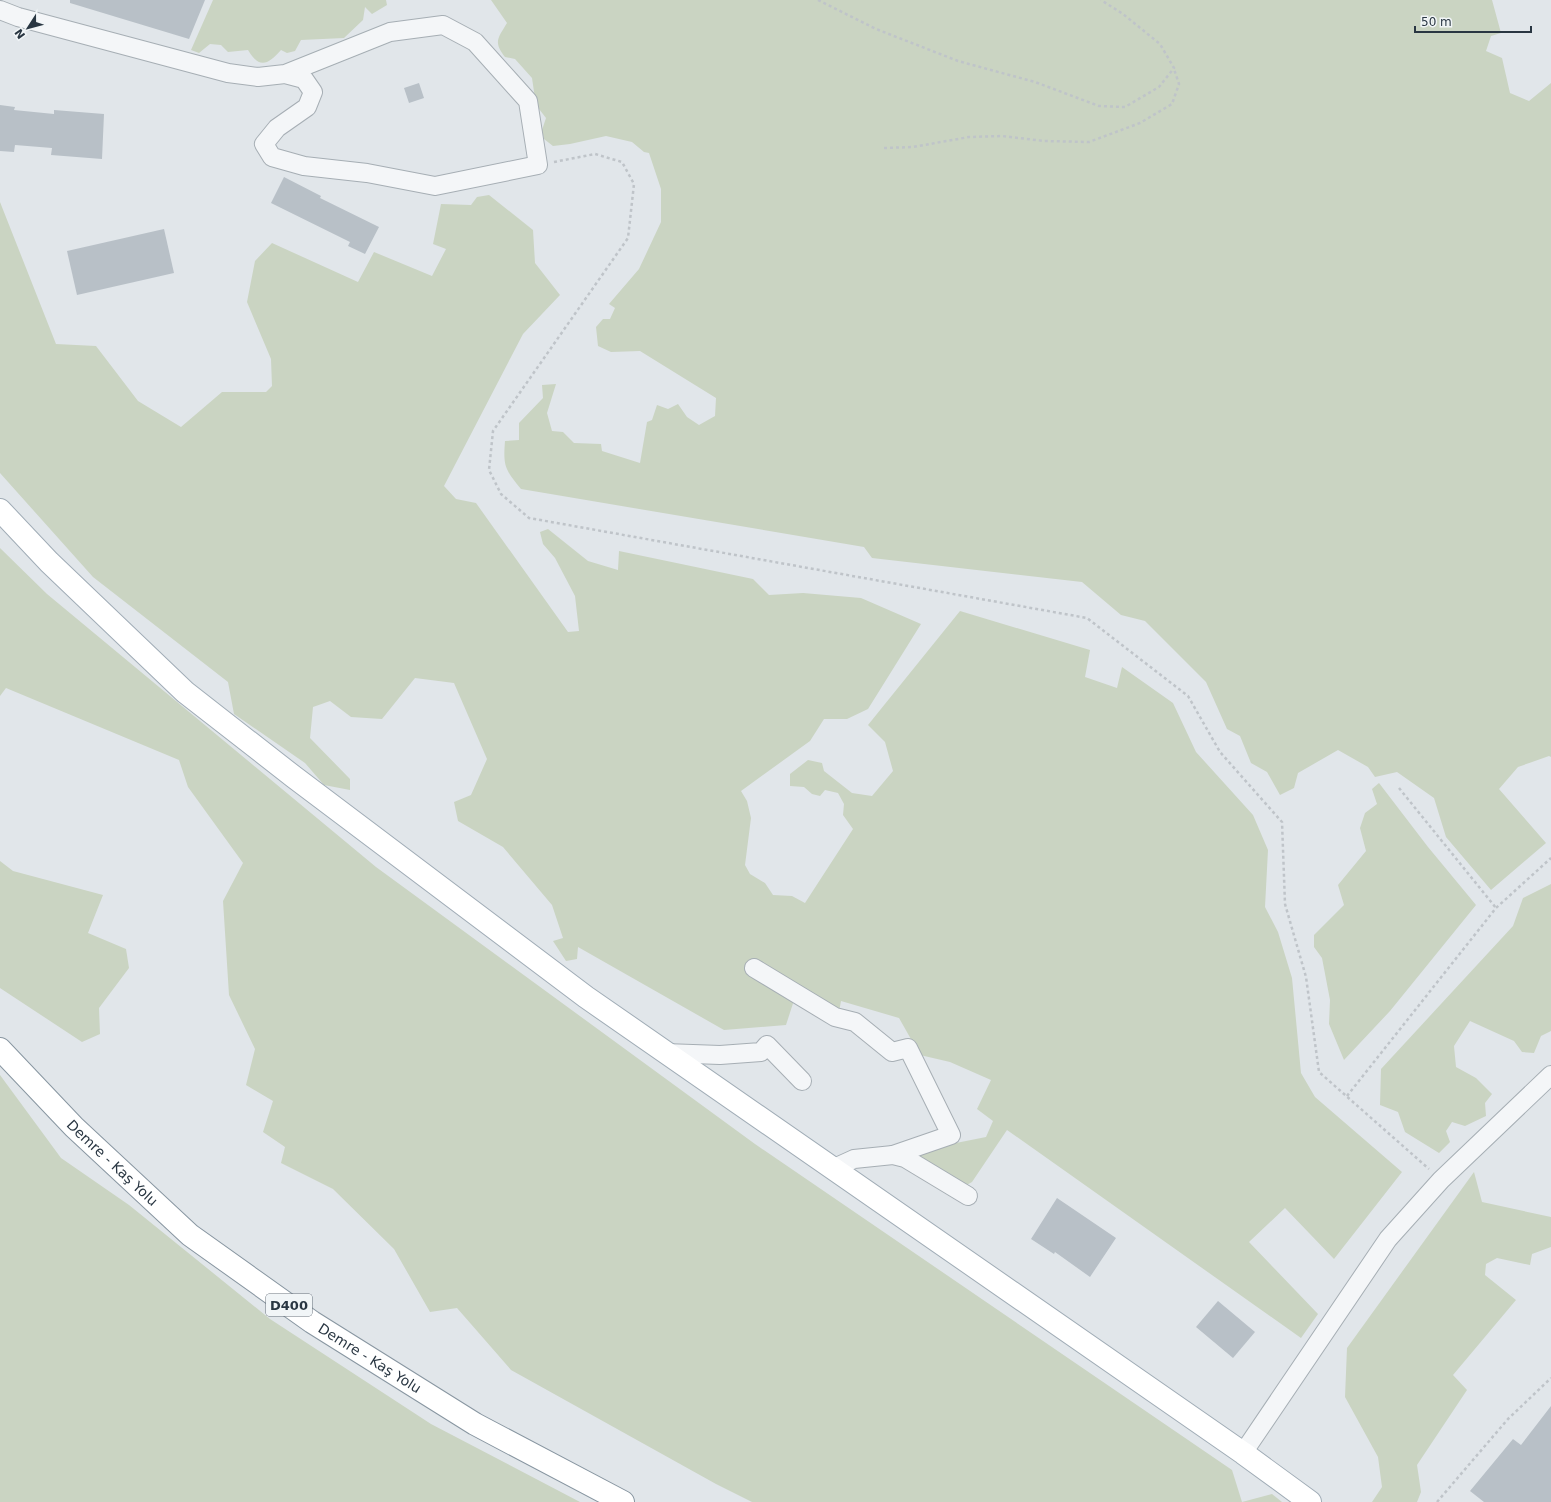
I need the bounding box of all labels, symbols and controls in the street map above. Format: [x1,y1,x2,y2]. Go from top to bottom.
north arrow [8,8,48,48]
scale bar [1415,8,1531,34]
text: 50 m [1421,15,1452,29]
text: N [12,26,28,41]
street label: Demre - Kaş Yolu [64,1117,161,1209]
road number: D400 [266,1294,312,1316]
street label: Demre - Kaş Yolu [315,1320,424,1396]

